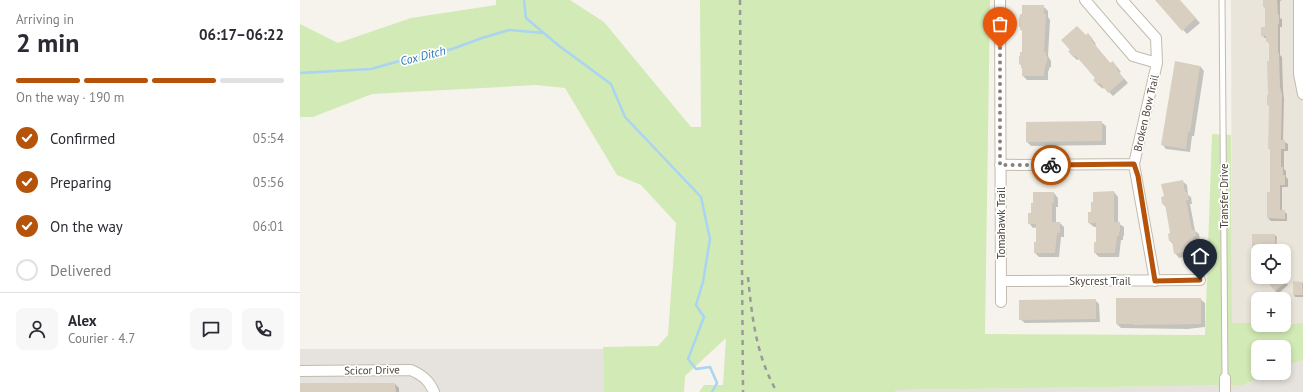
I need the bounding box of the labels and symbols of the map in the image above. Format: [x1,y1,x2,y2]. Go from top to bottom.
pin [983,7.0,1017,48]
water label: Cox Ditch [399,43,447,68]
street label: Broken Bow Trail [1130,72,1162,153]
courier [1031,145,1071,185]
street label: Transfer Drive [1217,163,1231,229]
street label: Tomahawk Trail [994,186,1008,259]
pin [1183,239,1217,280]
street label: Skycrest Trail [1069,274,1132,288]
street label: Scicor Drive [344,363,400,377]

